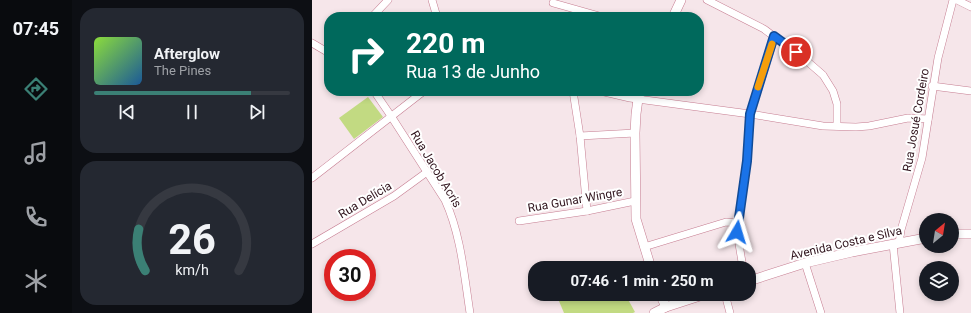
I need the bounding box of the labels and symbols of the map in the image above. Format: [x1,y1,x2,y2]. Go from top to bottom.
pin [779,35,813,69]
street label: Rua Josué Cordeiro [900,67,932,173]
street label: Rua Jacob Acris [408,128,464,210]
street label: Rua Delícia [336,179,394,221]
street label: Rua Gunar Wingre [527,185,623,215]
position arrow [716,211,758,253]
north arrow [919,213,959,253]
street label: Avenida Costa e Silva [789,223,903,263]
speed limit sign: 30 [324,249,376,301]

